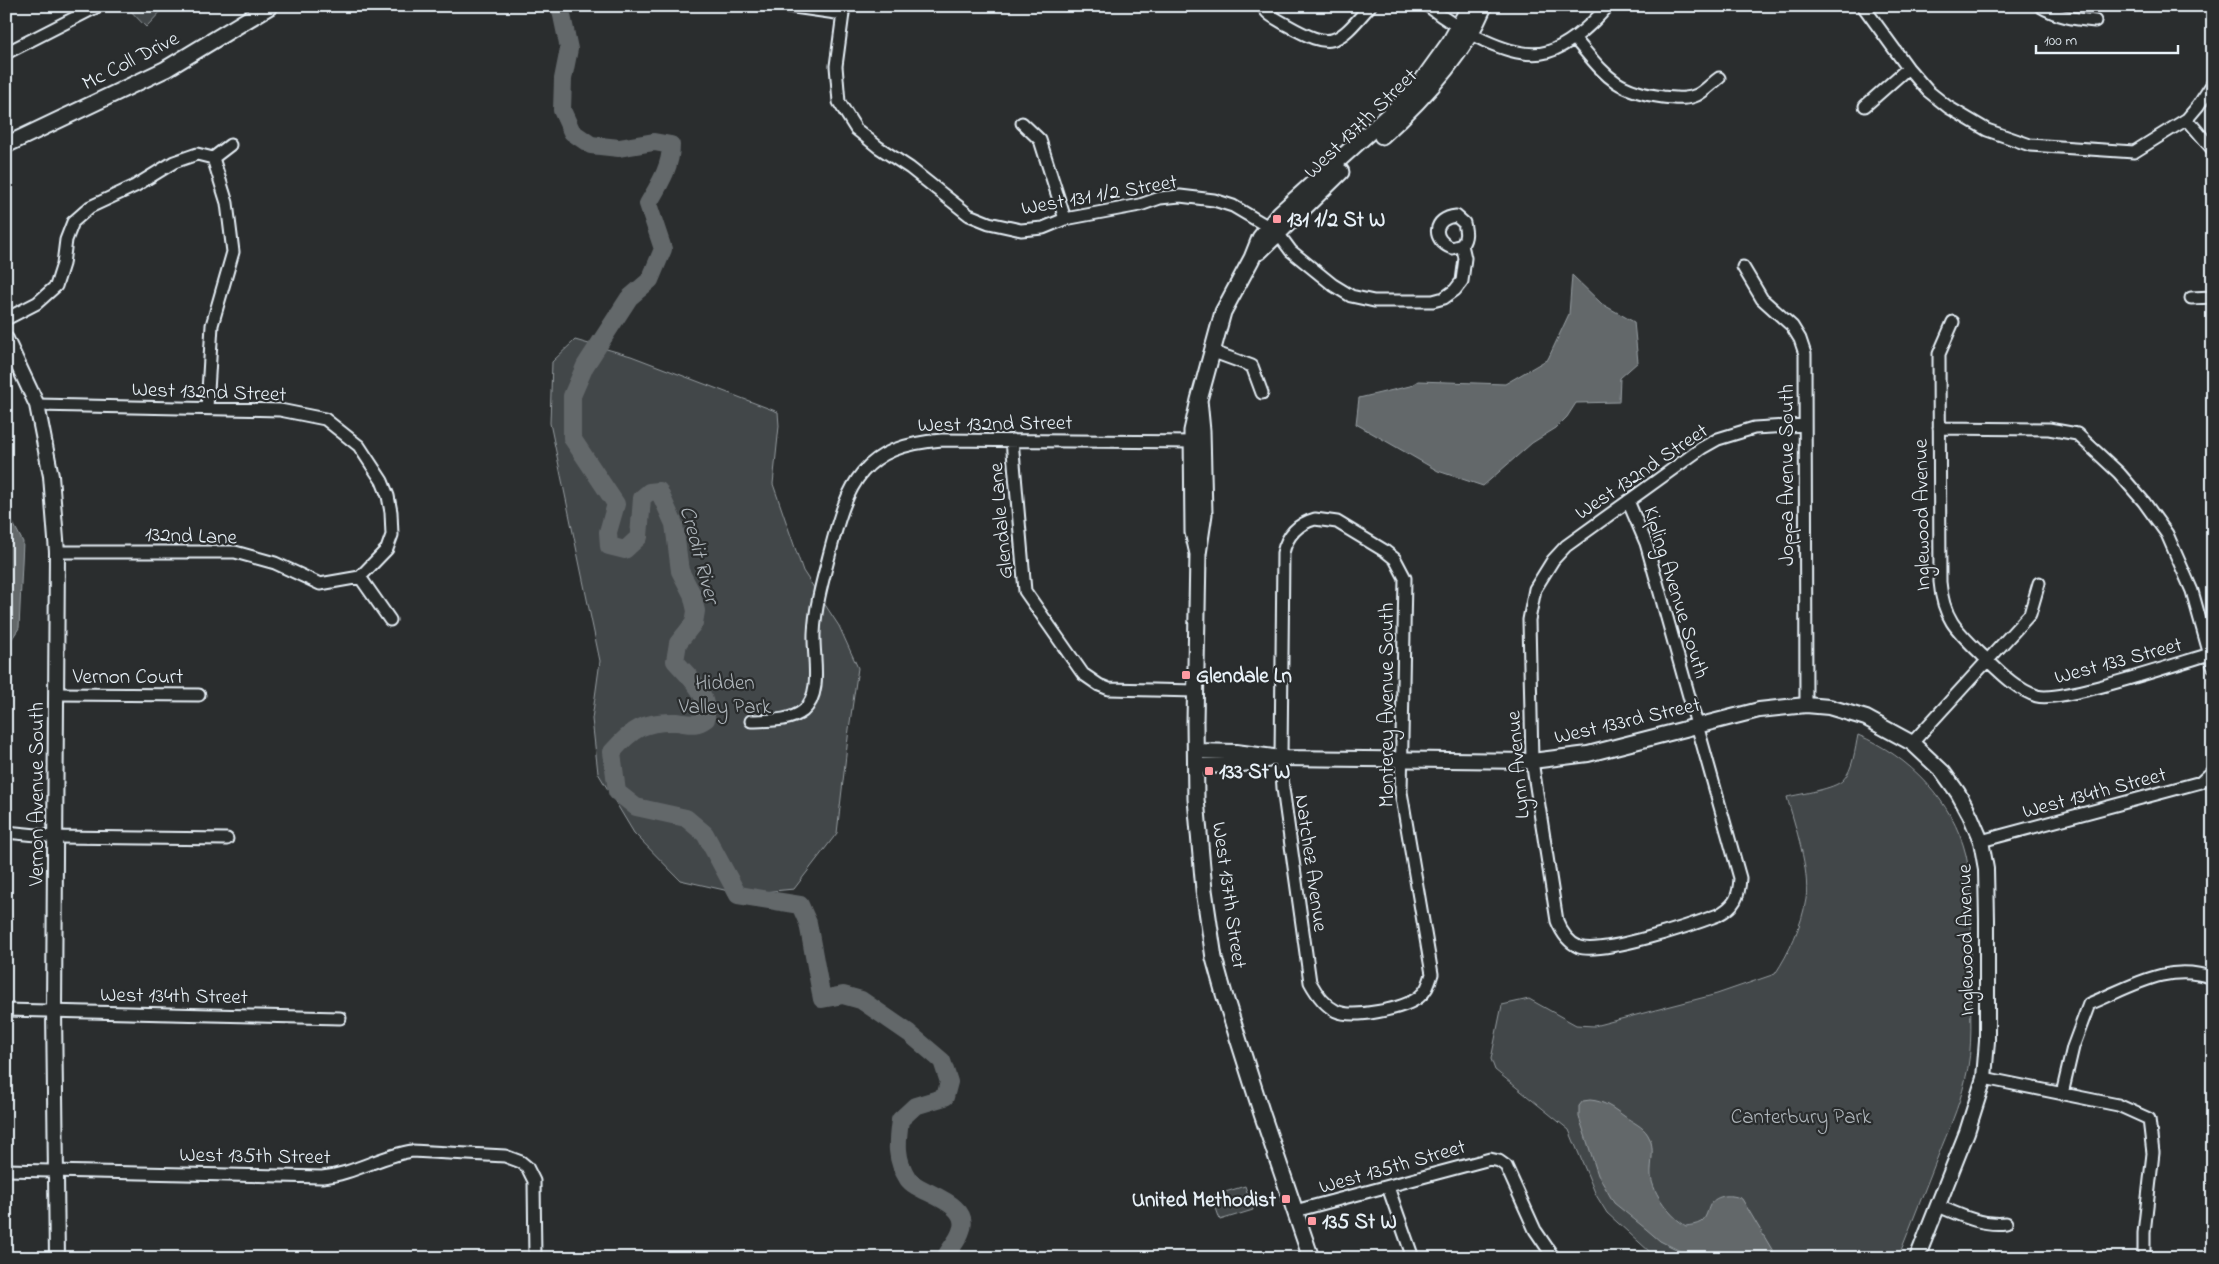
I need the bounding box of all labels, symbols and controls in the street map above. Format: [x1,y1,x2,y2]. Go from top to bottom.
scale bar [2036,22,2179,54]
street label: Mc Coll Drive [77,24,185,99]
text: 100 m [2044,30,2077,52]
street label: West 137th Street [1298,62,1425,187]
street label: West 131 1/2 Street [1019,167,1180,224]
place label: 131 1/2 St W [1287,206,1385,236]
marker: 131 1/2 St W [1271,213,1283,225]
street label: West 132nd Street [131,375,287,411]
street label: Joppa Avenue South [1773,384,1803,566]
street label: West 132nd Street [917,409,1073,441]
street label: West 132nd Street [1570,417,1715,528]
street label: Inglewood Avenue [1907,438,1941,591]
street label: Glendale Lane [982,461,1022,580]
water label: Credit River [670,502,727,610]
street label: Kipling Avenue South [1633,503,1716,683]
street label: 132nd Lane [144,520,238,554]
street label: Monterey Avenue South [1373,603,1405,807]
street label: West 133 Street [2051,631,2186,693]
place label: Glendale Ln [1196,662,1292,692]
street label: Vernon Court [72,663,183,693]
park label: Hidden Valley Park [678,669,772,725]
marker: Glendale Ln [1180,669,1192,681]
street label: West 133rd Street [1551,691,1704,753]
street label: Vernon Avenue South [23,702,53,887]
street label: Lynn Avenue [1499,709,1541,820]
place label: 133 St W [1219,758,1290,788]
street label: West 134th Street [2019,760,2170,828]
marker: 133 St W [1203,765,1215,777]
street label: Natchez Avenue [1286,793,1335,934]
street label: West 137th Street [1203,820,1253,971]
street label: Inglewood Avenue [1951,863,1985,1016]
street label: West 134th Street [100,981,248,1013]
park label: Canterbury Park [1731,1103,1872,1135]
street label: West 135th Street [1316,1133,1469,1203]
street label: West 135th Street [179,1141,331,1173]
place label: United Methodist [1132,1186,1277,1216]
marker: United Methodist [1280,1193,1292,1205]
place label: 135 St W [1322,1208,1397,1238]
marker: 135 St W [1306,1215,1318,1227]

